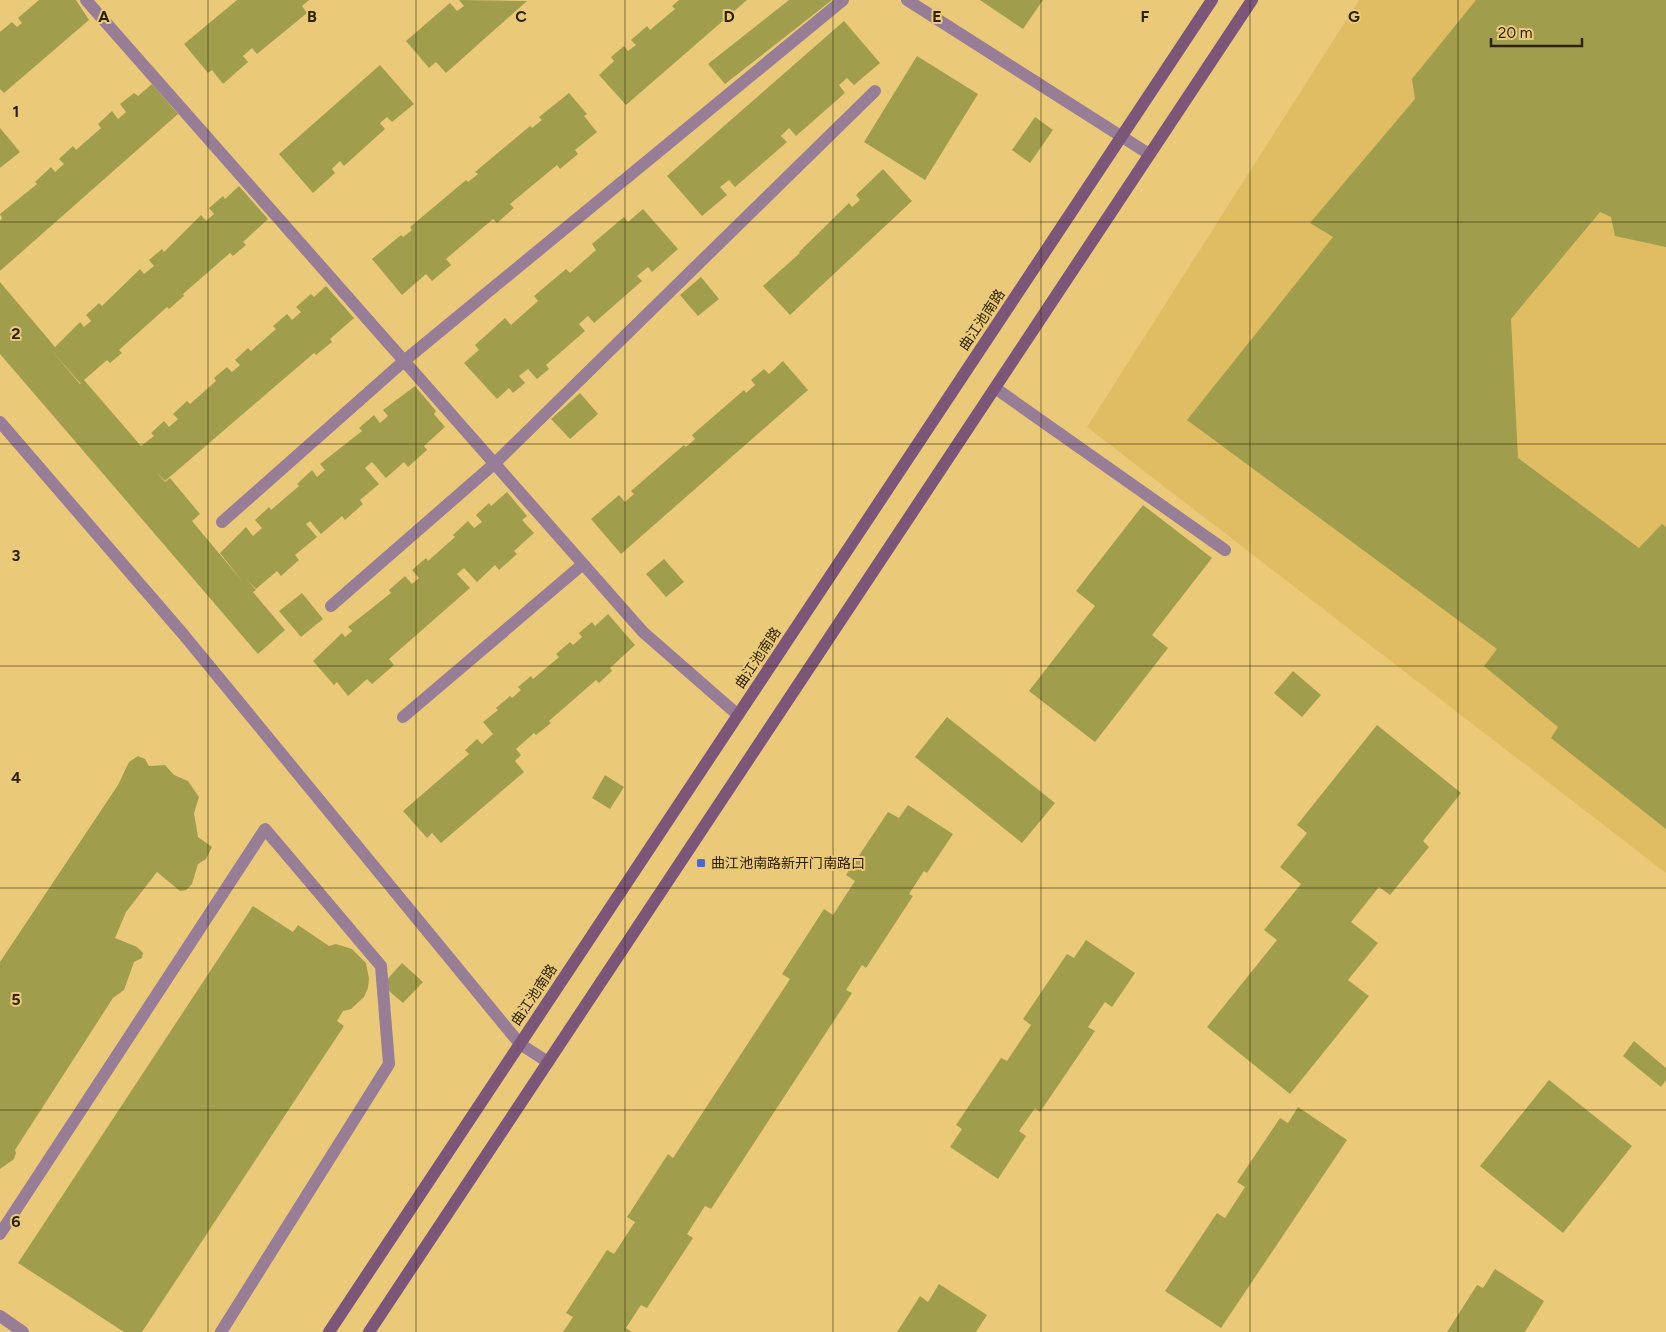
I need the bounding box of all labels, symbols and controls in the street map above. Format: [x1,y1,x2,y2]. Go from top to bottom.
text: A [98,7,110,26]
text: B [307,7,317,26]
text: C [515,7,527,26]
text: D [723,7,735,26]
text: E [932,7,942,26]
text: F [1141,7,1150,26]
text: G [1348,7,1360,26]
scale bar [1491,15,1582,47]
text: 20 m [1498,24,1532,42]
text: 1 [13,102,19,121]
street label: 曲江池南路 [955,286,1009,354]
text: 2 [11,324,21,343]
text: 3 [12,546,21,565]
street label: 曲江池南路 [731,624,785,692]
text: 4 [11,768,21,787]
place label: 曲江池南路新开门南路口 [711,855,865,872]
marker: 曲江池南路新开门南路口 [695,857,707,869]
street label: 曲江池南路 [507,961,561,1029]
text: 5 [11,990,21,1009]
text: 6 [11,1212,21,1231]

